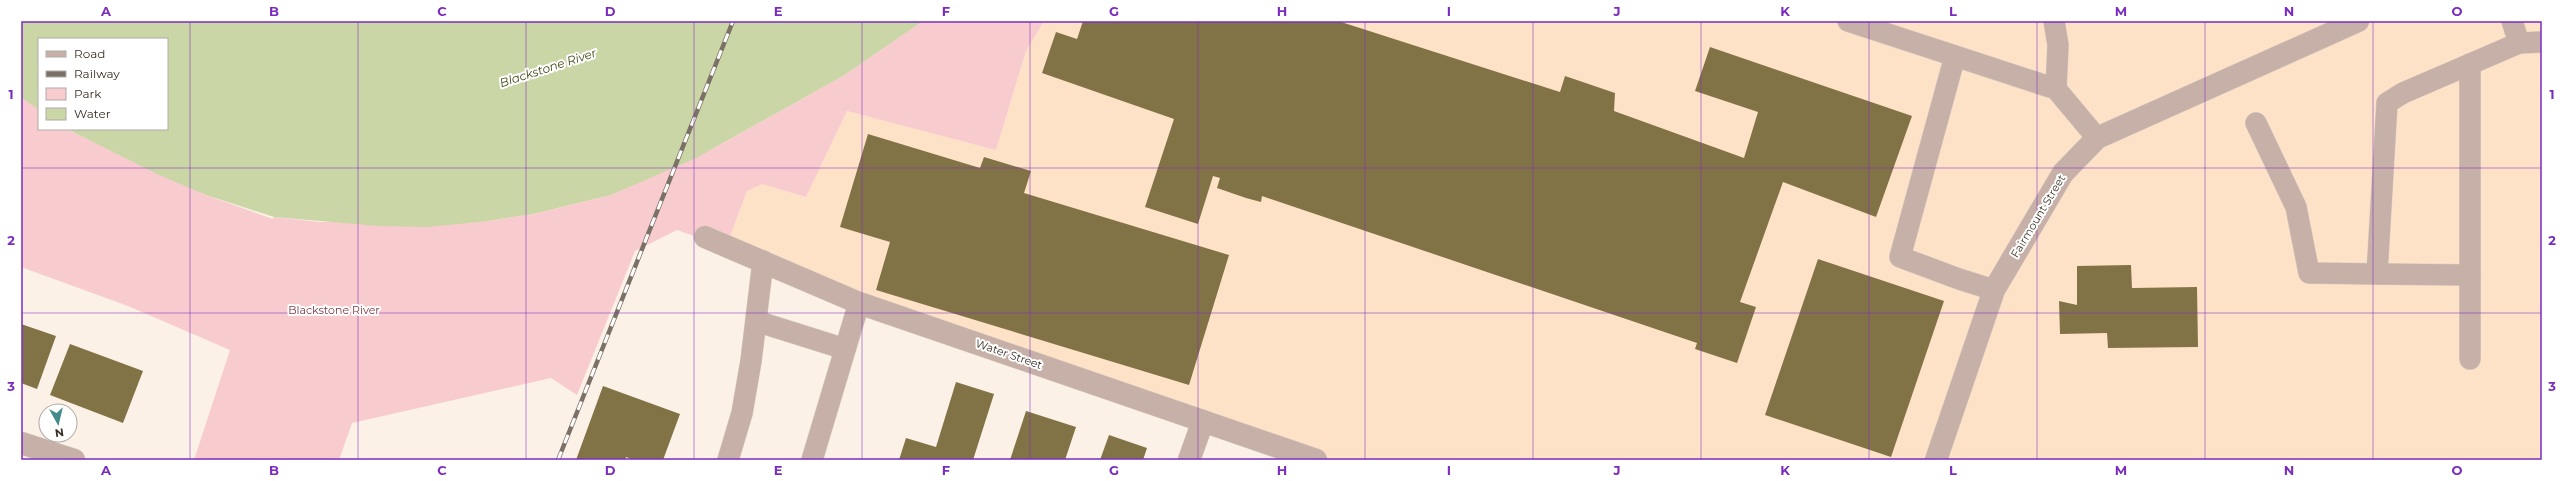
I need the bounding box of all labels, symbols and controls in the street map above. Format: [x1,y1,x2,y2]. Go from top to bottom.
text: A [100,3,112,19]
text: B [269,3,279,19]
text: C [437,3,447,19]
text: D [605,3,616,19]
text: E [774,3,783,19]
text: F [942,3,950,19]
text: G [1109,3,1119,19]
text: H [1277,3,1287,19]
text: I [1447,3,1451,19]
text: J [1612,3,1621,19]
text: K [1780,3,1790,19]
text: L [1949,3,1957,19]
text: M [2115,3,2127,19]
text: N [2284,3,2294,19]
text: O [2452,3,2463,19]
legend [38,38,168,130]
water label: Blackstone River [498,45,598,90]
text: Road [74,46,105,61]
text: Railway [74,66,120,81]
text: 1 [8,86,14,102]
text: Park [74,86,102,101]
text: 1 [2549,86,2555,102]
text: Water [74,106,111,121]
street label: Fairmount Street [2008,171,2069,260]
text: 2 [7,232,15,248]
text: 2 [2548,232,2556,248]
park label: Blackstone River [288,303,380,317]
street label: Water Street [974,336,1045,372]
text: 3 [6,378,15,394]
text: 3 [2547,378,2556,394]
north arrow [38,403,78,443]
text: N [54,425,65,440]
text: A [100,462,112,478]
text: B [269,462,279,478]
text: C [437,462,447,478]
text: D [605,462,616,478]
text: E [774,462,783,478]
text: F [942,462,950,478]
text: G [1109,462,1119,478]
text: H [1277,462,1287,478]
text: I [1447,462,1451,478]
text: J [1612,462,1621,478]
text: K [1780,462,1790,478]
text: L [1949,462,1957,478]
text: M [2115,462,2127,478]
text: N [2284,462,2294,478]
text: O [2452,462,2463,478]

